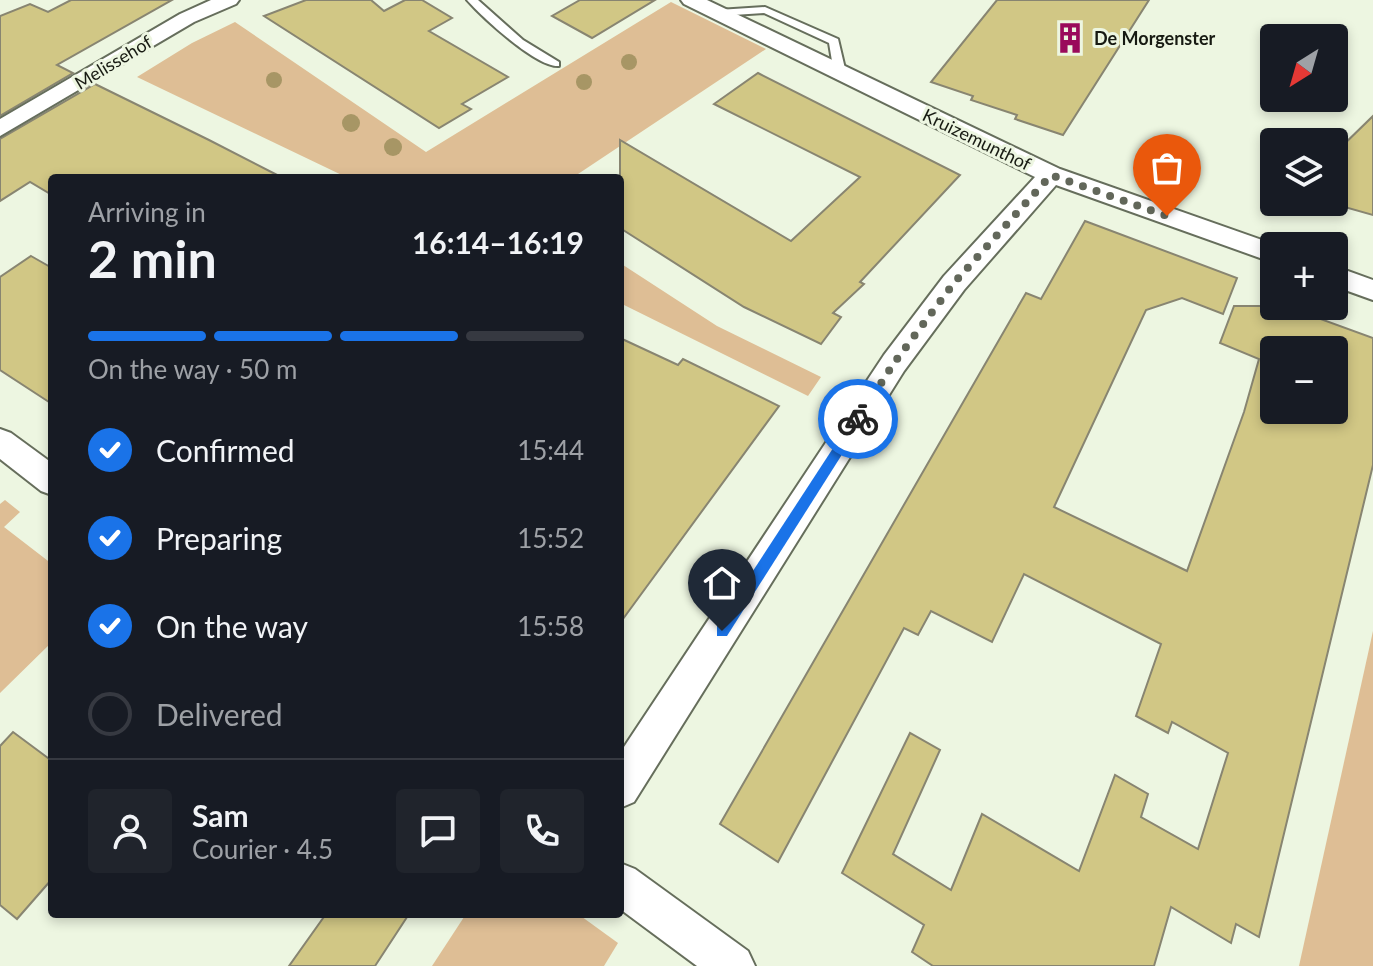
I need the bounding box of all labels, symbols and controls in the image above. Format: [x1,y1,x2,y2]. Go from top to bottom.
building icon: De Morgenster [1053,21,1087,55]
north arrow [1260,24,1348,112]
map controls [1260,24,1348,424]
place label: De Morgenster [1094,27,1215,49]
street label: Melissehof [70,30,156,94]
street label: Kruizemunthof [919,103,1035,175]
button: layers [1260,128,1348,216]
pin [1133,134,1201,216]
icon: bag [1145,146,1189,190]
text: Arriving in [88,196,206,228]
text: 16:14–16:19 [412,224,584,260]
text: 2 min [88,227,217,289]
button: + [1260,232,1348,320]
button: − [1260,336,1348,424]
text: On the way · 50 m [88,353,297,385]
courier [818,379,898,459]
icon: bike [836,397,880,441]
icon: check [88,428,132,472]
text: Confirmed [156,432,295,468]
text: 15:44 [517,434,584,466]
icon: check [88,516,132,560]
text: Preparing [156,520,282,556]
text: 15:52 [517,522,584,554]
pin [688,549,756,631]
icon: home [700,561,744,605]
icon: check [88,604,132,648]
text: On the way [156,608,308,644]
text: 15:58 [517,610,584,642]
text: Delivered [156,696,283,732]
button: person [88,789,172,873]
button: chat [396,789,480,873]
button: phone [500,789,584,873]
text: Sam [192,797,249,833]
text: Courier · 4.5 [192,833,333,865]

